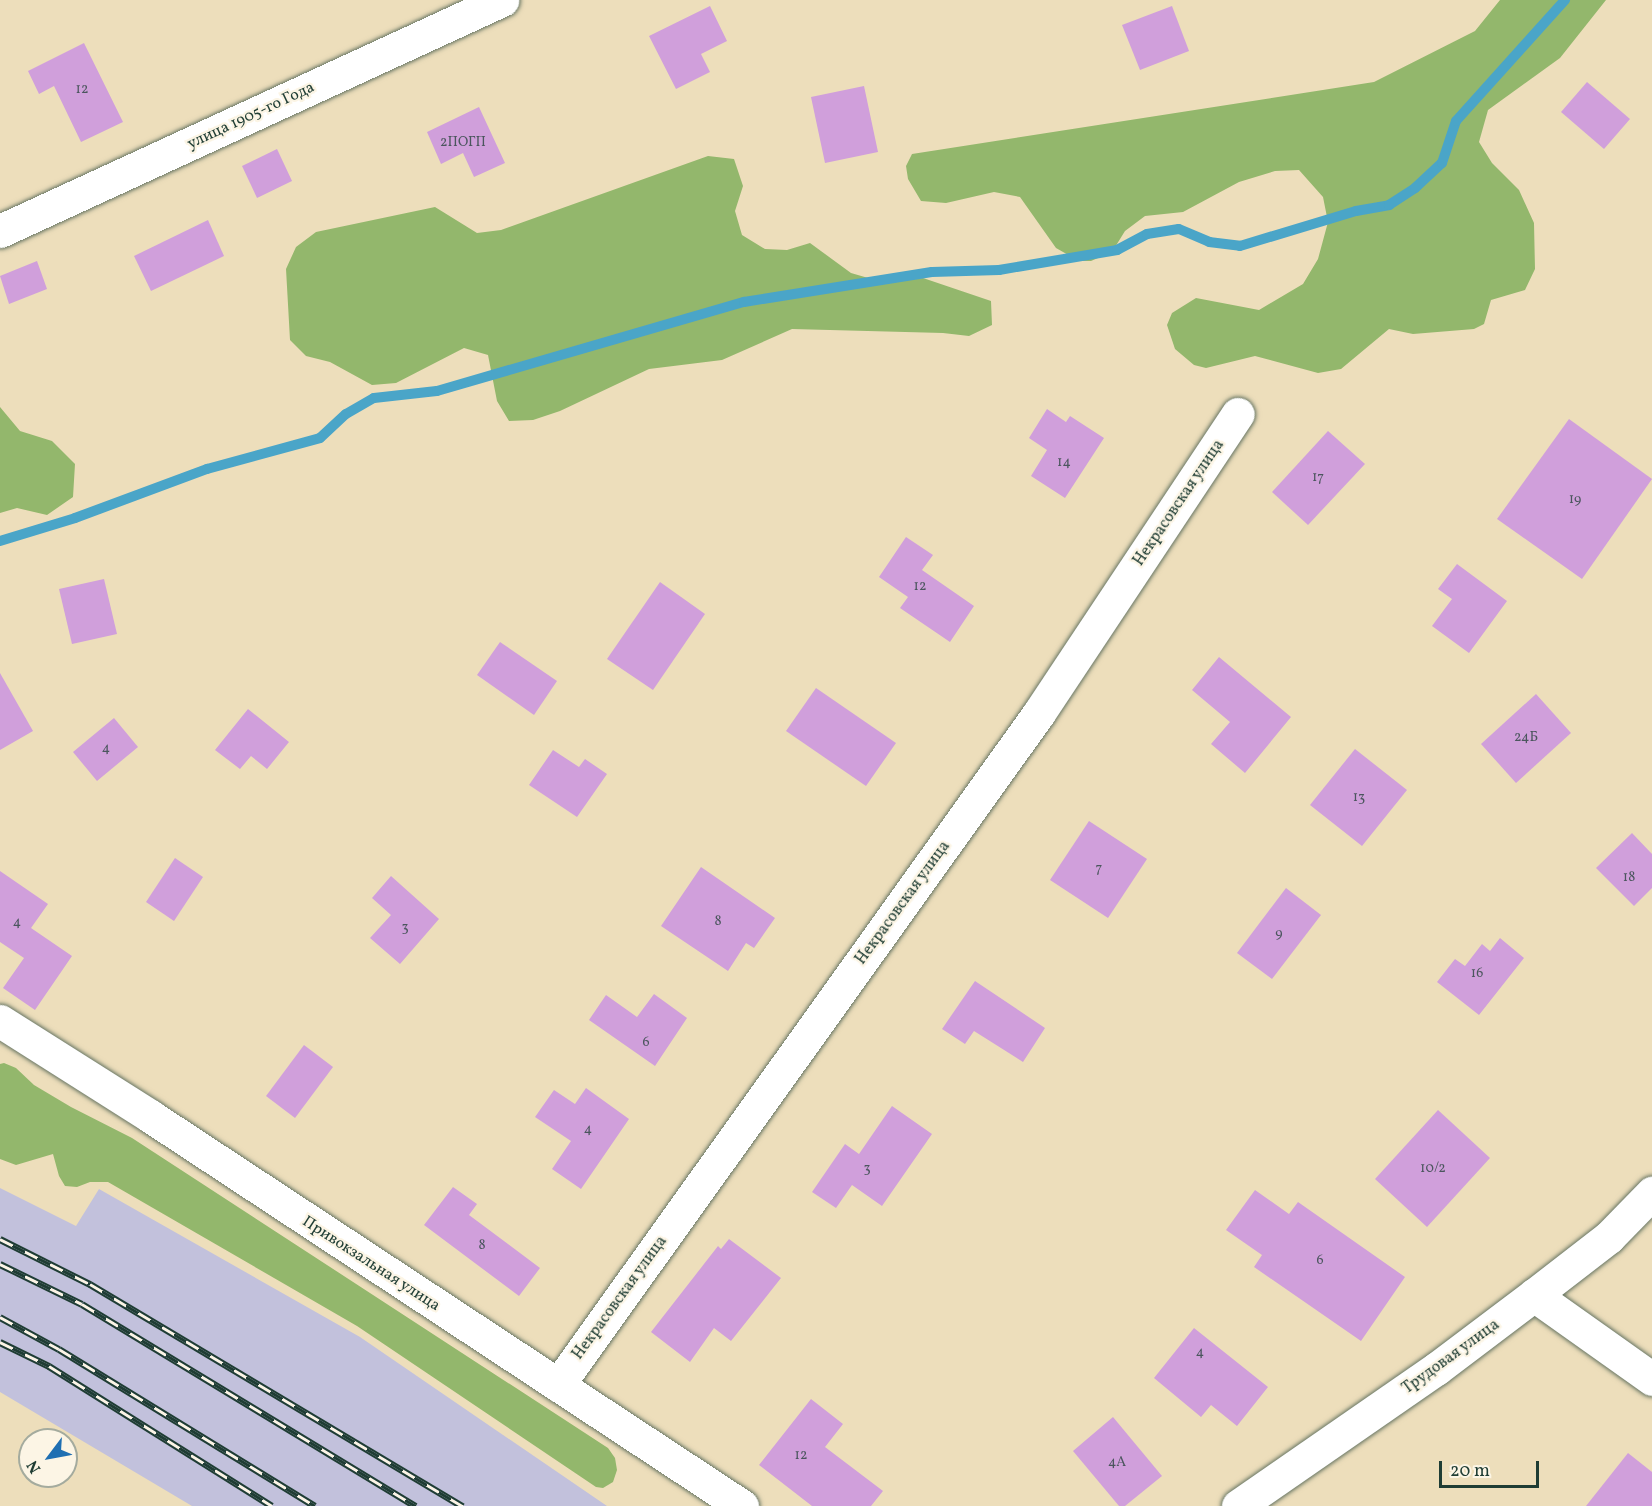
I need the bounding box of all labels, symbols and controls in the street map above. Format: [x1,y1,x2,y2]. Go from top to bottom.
street label: улица 1905-го Года [184,78,318,154]
house number: 12 [76,82,88,98]
house number: 2ПОГП [440,135,486,151]
street label: Некрасовская улица [1129,436,1229,570]
house number: 14 [1057,455,1071,471]
house number: 17 [1312,470,1324,486]
house number: 19 [1569,492,1581,508]
house number: 12 [914,579,926,595]
house number: 24Б [1514,730,1538,746]
house number: 4 [102,741,110,757]
house number: 13 [1353,790,1365,806]
street label: Некрасовская улица [852,837,954,969]
house number: 7 [1096,861,1102,877]
house number: 18 [1623,870,1635,886]
house number: 8 [714,914,722,930]
house number: 4 [13,915,21,931]
house number: 3 [401,920,409,936]
house number: 9 [1275,926,1283,942]
house number: 16 [1471,966,1483,982]
house number: 6 [642,1035,650,1051]
house number: 4 [584,1122,592,1138]
house number: 3 [863,1161,871,1177]
house number: 10/2 [1420,1161,1446,1177]
street label: Привокзальная улица [298,1212,444,1316]
street label: Некрасовская улица [569,1232,671,1364]
house number: 8 [478,1238,486,1254]
house number: 6 [1316,1253,1324,1269]
street label: Трудовая улица [1399,1315,1503,1399]
house number: 4 [1196,1345,1204,1361]
north arrow [18,1428,78,1488]
house number: 12 [795,1448,807,1464]
scale bar [1442,1449,1542,1487]
house number: 4А [1108,1455,1126,1471]
text: N [22,1456,47,1477]
text: 20 m [1450,1459,1490,1484]

